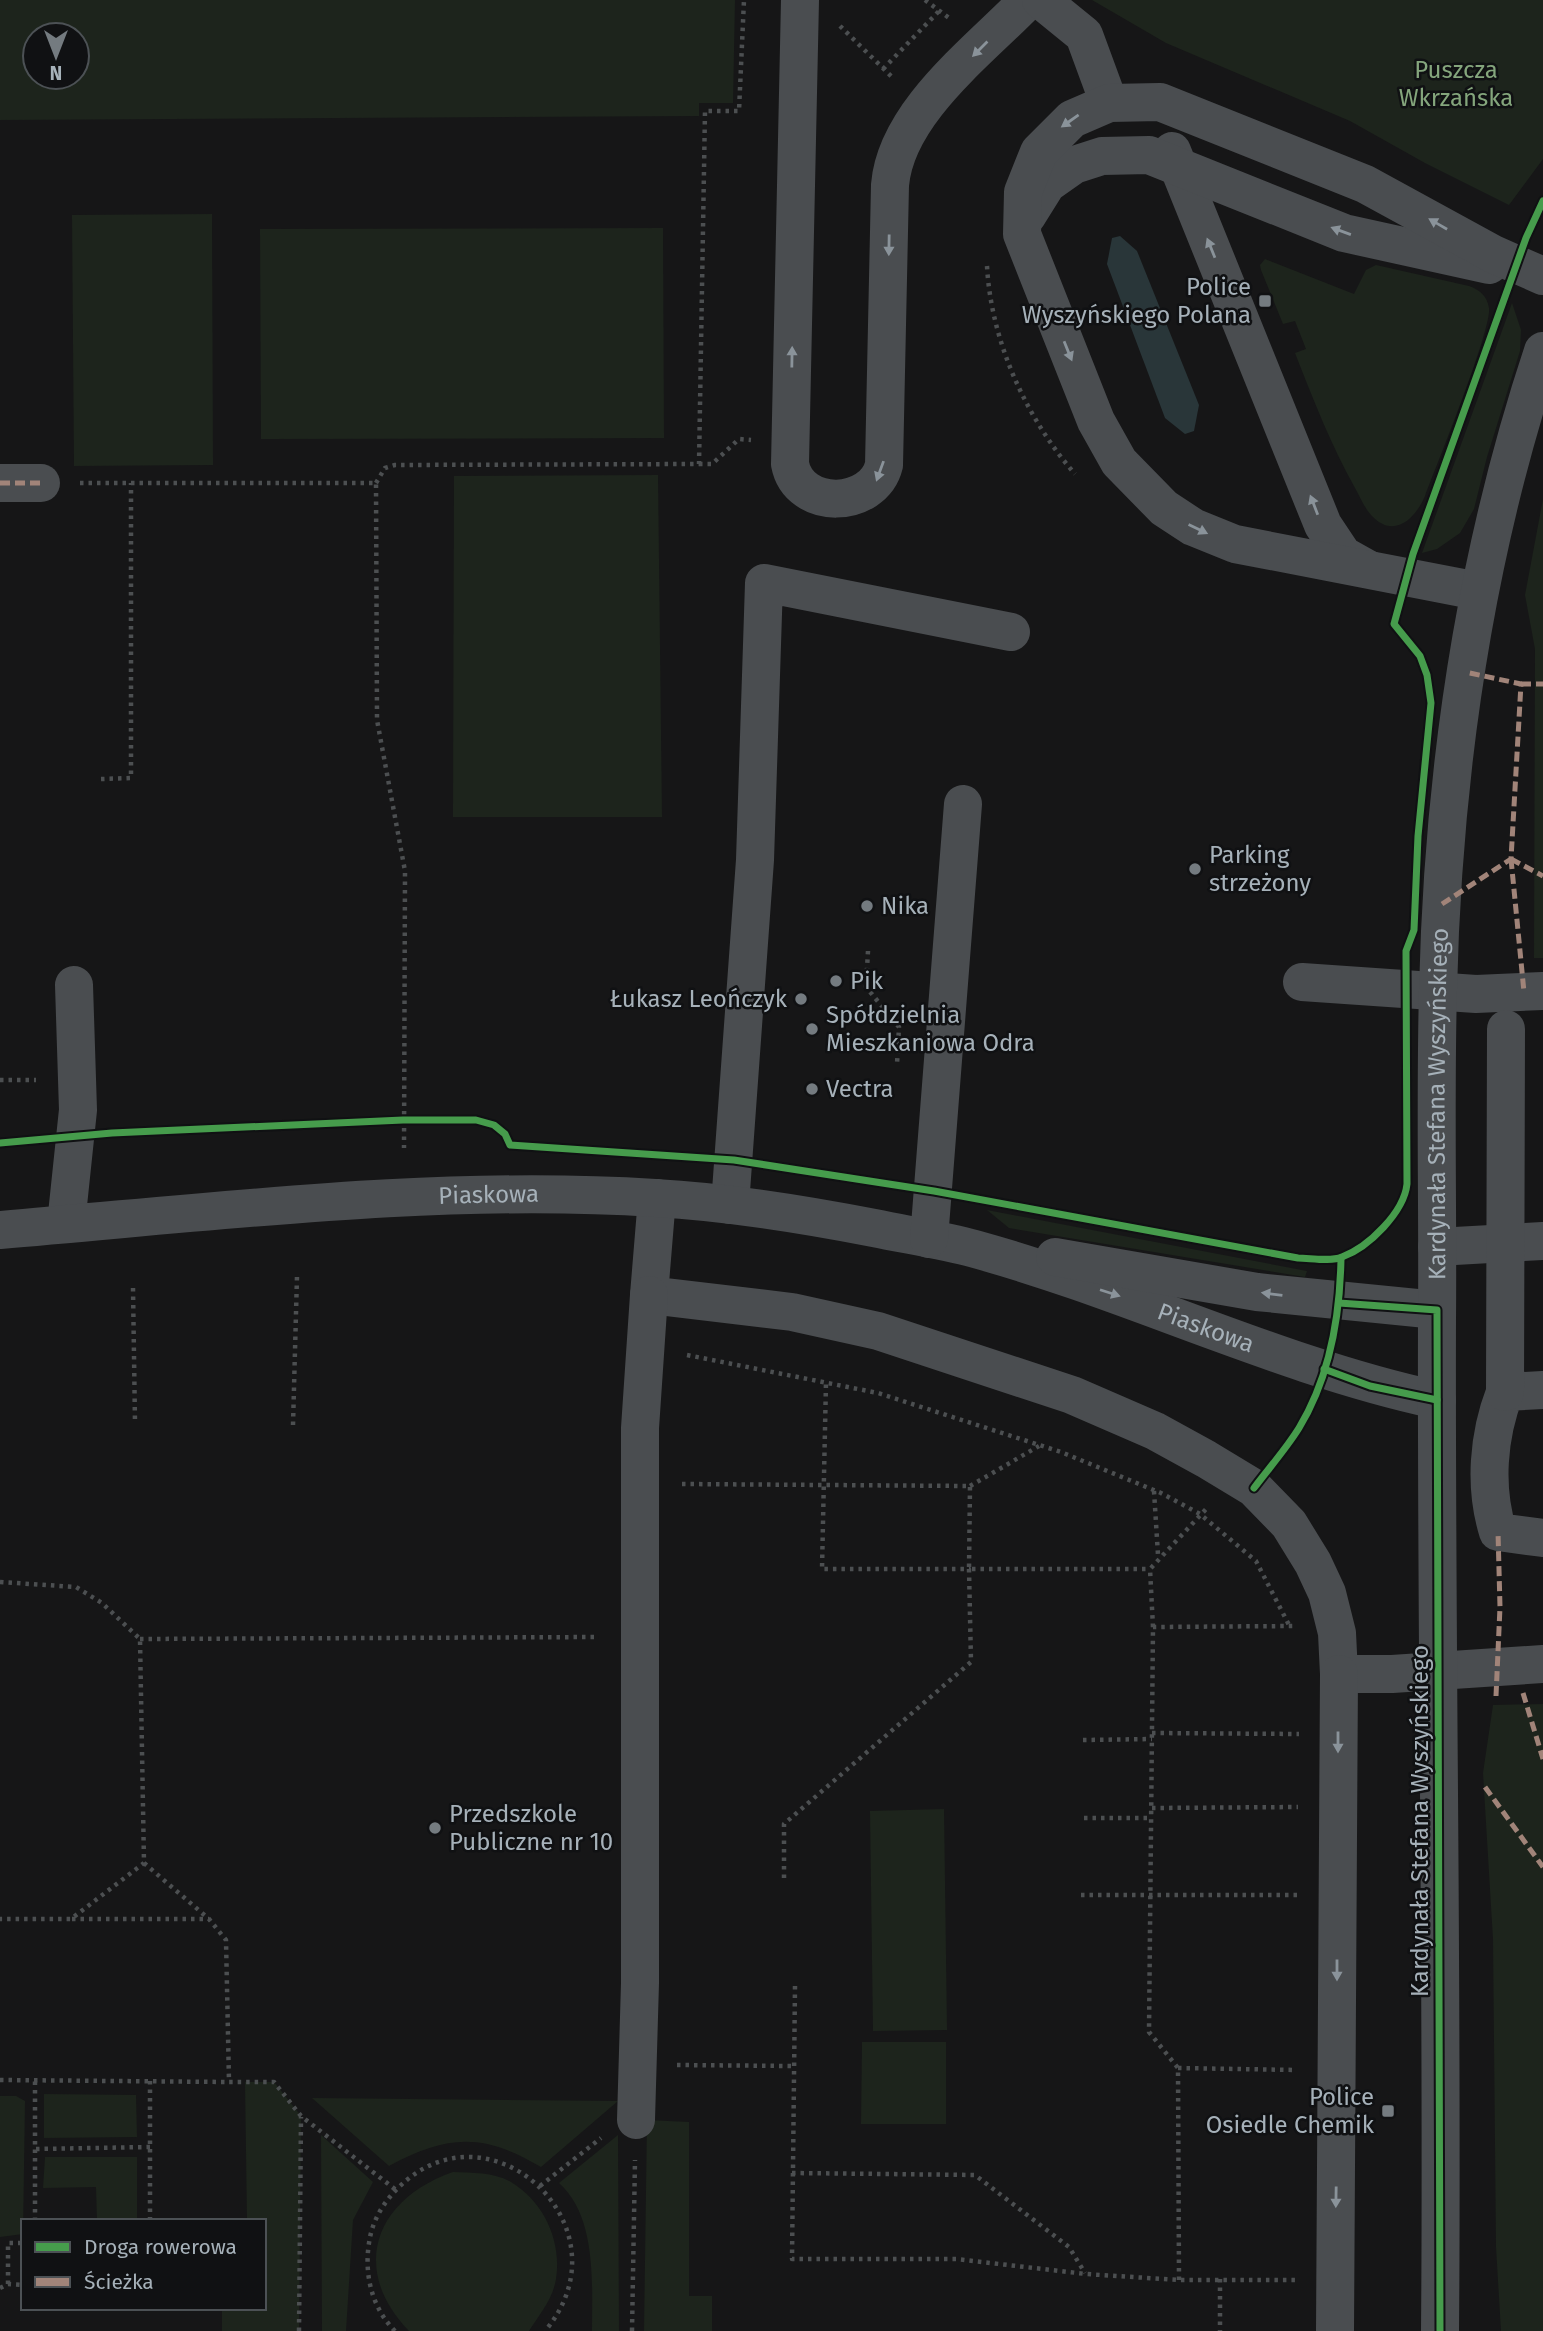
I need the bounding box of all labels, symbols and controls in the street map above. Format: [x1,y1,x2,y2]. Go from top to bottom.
north arrow [21,21,91,91]
one-way arrow [973,40,989,57]
park label: Puszcza Wkrzańska [1399,56,1513,112]
text: N [50,61,62,84]
one-way arrow [1061,114,1079,128]
one-way arrow [1429,218,1448,230]
one-way arrow [1331,225,1352,236]
one-way arrow [883,234,894,256]
one-way arrow [1205,238,1217,258]
place label: Police Wyszyńskiego Polana [1022,273,1251,329]
marker: Police Wyszyńskiego Polana [1257,293,1273,309]
one-way arrow [1062,341,1073,362]
one-way arrow [786,346,798,368]
one-way arrow [874,461,885,482]
one-way arrow [1309,494,1320,515]
one-way arrow [1188,524,1208,535]
place label: Parking strzeżony [1209,841,1311,897]
marker: Parking strzeżony [1187,861,1203,877]
place label: Nika [881,892,929,920]
marker: Nika [859,898,875,914]
street label: Kardynała Stefana Wyszyńskiego [1423,927,1454,1280]
place label: Pik [850,967,884,995]
marker: Pik [828,973,844,989]
place label: Łukasz Leończyk [610,985,788,1013]
marker: Łukasz Leończyk [793,991,809,1007]
place label: Spółdzielnia Mieszkaniowa Odra [826,1001,1035,1057]
marker: Spółdzielnia Mieszkaniowa Odra [804,1021,820,1037]
place label: Vectra [826,1075,893,1103]
marker: Vectra [804,1081,820,1097]
street label: Piaskowa [438,1180,539,1210]
one-way arrow [1100,1289,1121,1299]
one-way arrow [1260,1289,1282,1300]
street label: Piaskowa [1154,1297,1258,1359]
street label: Kardynała Stefana Wyszyńskiego [1406,1645,1434,1997]
one-way arrow [1332,1732,1344,1754]
place label: Przedszkole Publiczne nr 10 [449,1800,613,1856]
marker: Przedszkole Publiczne nr 10 [427,1820,443,1836]
one-way arrow [1331,1959,1343,1981]
place label: Police Osiedle Chemik [1206,2083,1375,2139]
marker: Police Osiedle Chemik [1380,2103,1396,2119]
one-way arrow [1330,2187,1342,2209]
legend [21,2219,266,2310]
text: Droga rowerowa [84,2234,237,2260]
text: Ścieżka [84,2269,154,2295]

